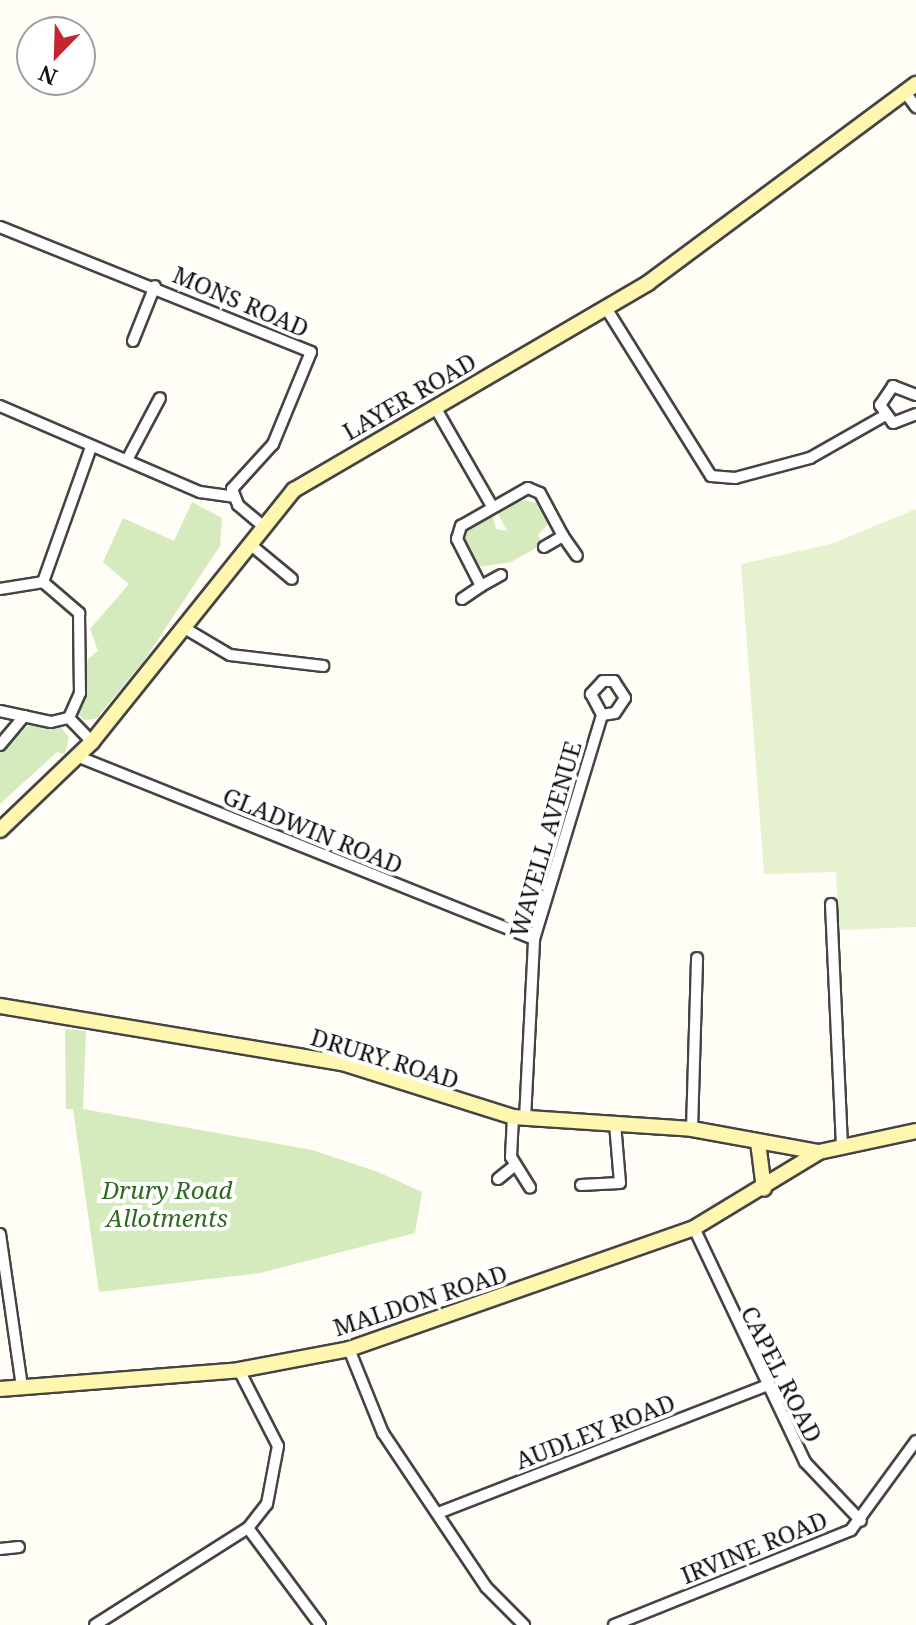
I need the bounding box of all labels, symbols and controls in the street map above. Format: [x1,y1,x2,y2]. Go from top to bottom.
north arrow [16,16,96,96]
text: N [34,59,61,93]
street label: MONS ROAD [169,259,313,343]
street label: LAYER ROAD [337,346,481,446]
street label: WAVELL AVENUE [503,738,587,940]
street label: GLADWIN ROAD [219,781,407,879]
street label: DRURY ROAD [307,1022,463,1094]
park label: Drury Road Allotments [102,1176,232,1232]
street label: MALDON ROAD [329,1258,511,1342]
street label: CAPEL ROAD [735,1301,829,1447]
street label: AUDLEY ROAD [511,1387,679,1475]
street label: IRVINE ROAD [677,1505,831,1589]

